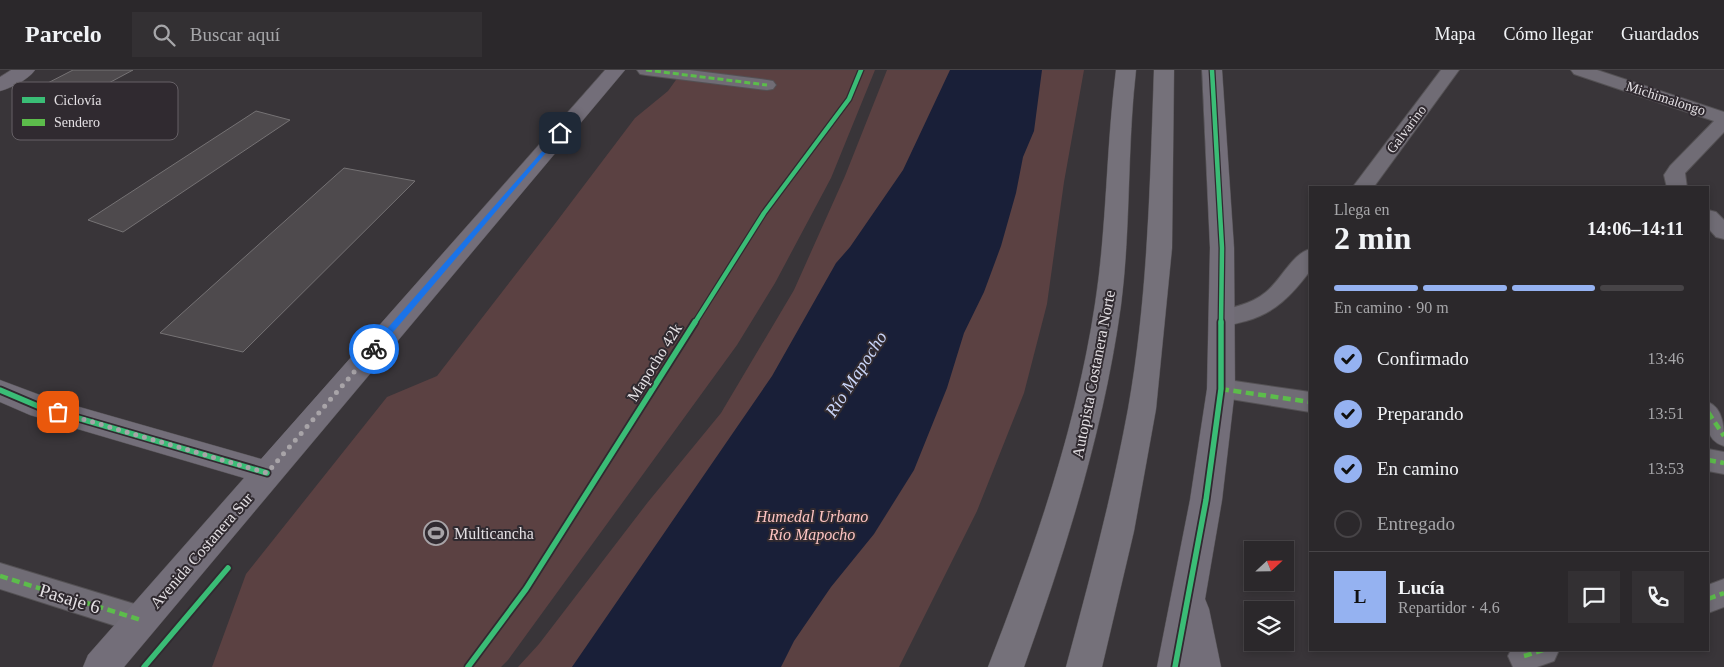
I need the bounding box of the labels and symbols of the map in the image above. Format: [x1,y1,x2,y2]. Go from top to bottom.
street label: Michimalongo [1624,79,1707,118]
legend [12,82,178,140]
text: Ciclovía [54,93,102,108]
street label: Galvarino [1384,102,1429,156]
pin [539,112,581,154]
text: Sendero [54,115,100,130]
street label: Autopista Costanera Norte [1069,289,1119,460]
street label: Mapocho 42k [624,320,686,405]
courier [349,324,399,374]
water label: Río Mapocho [821,328,891,421]
pin [37,391,79,433]
street label: Avenida Costanera Sur [147,489,257,611]
park label: Humedal Urbano Río Mapocho [755,508,868,544]
sports icon: Multicancha [423,520,449,546]
place label: Multicancha [454,525,534,542]
north arrow [1244,541,1294,591]
street label: Pasaje 6 [37,579,103,618]

